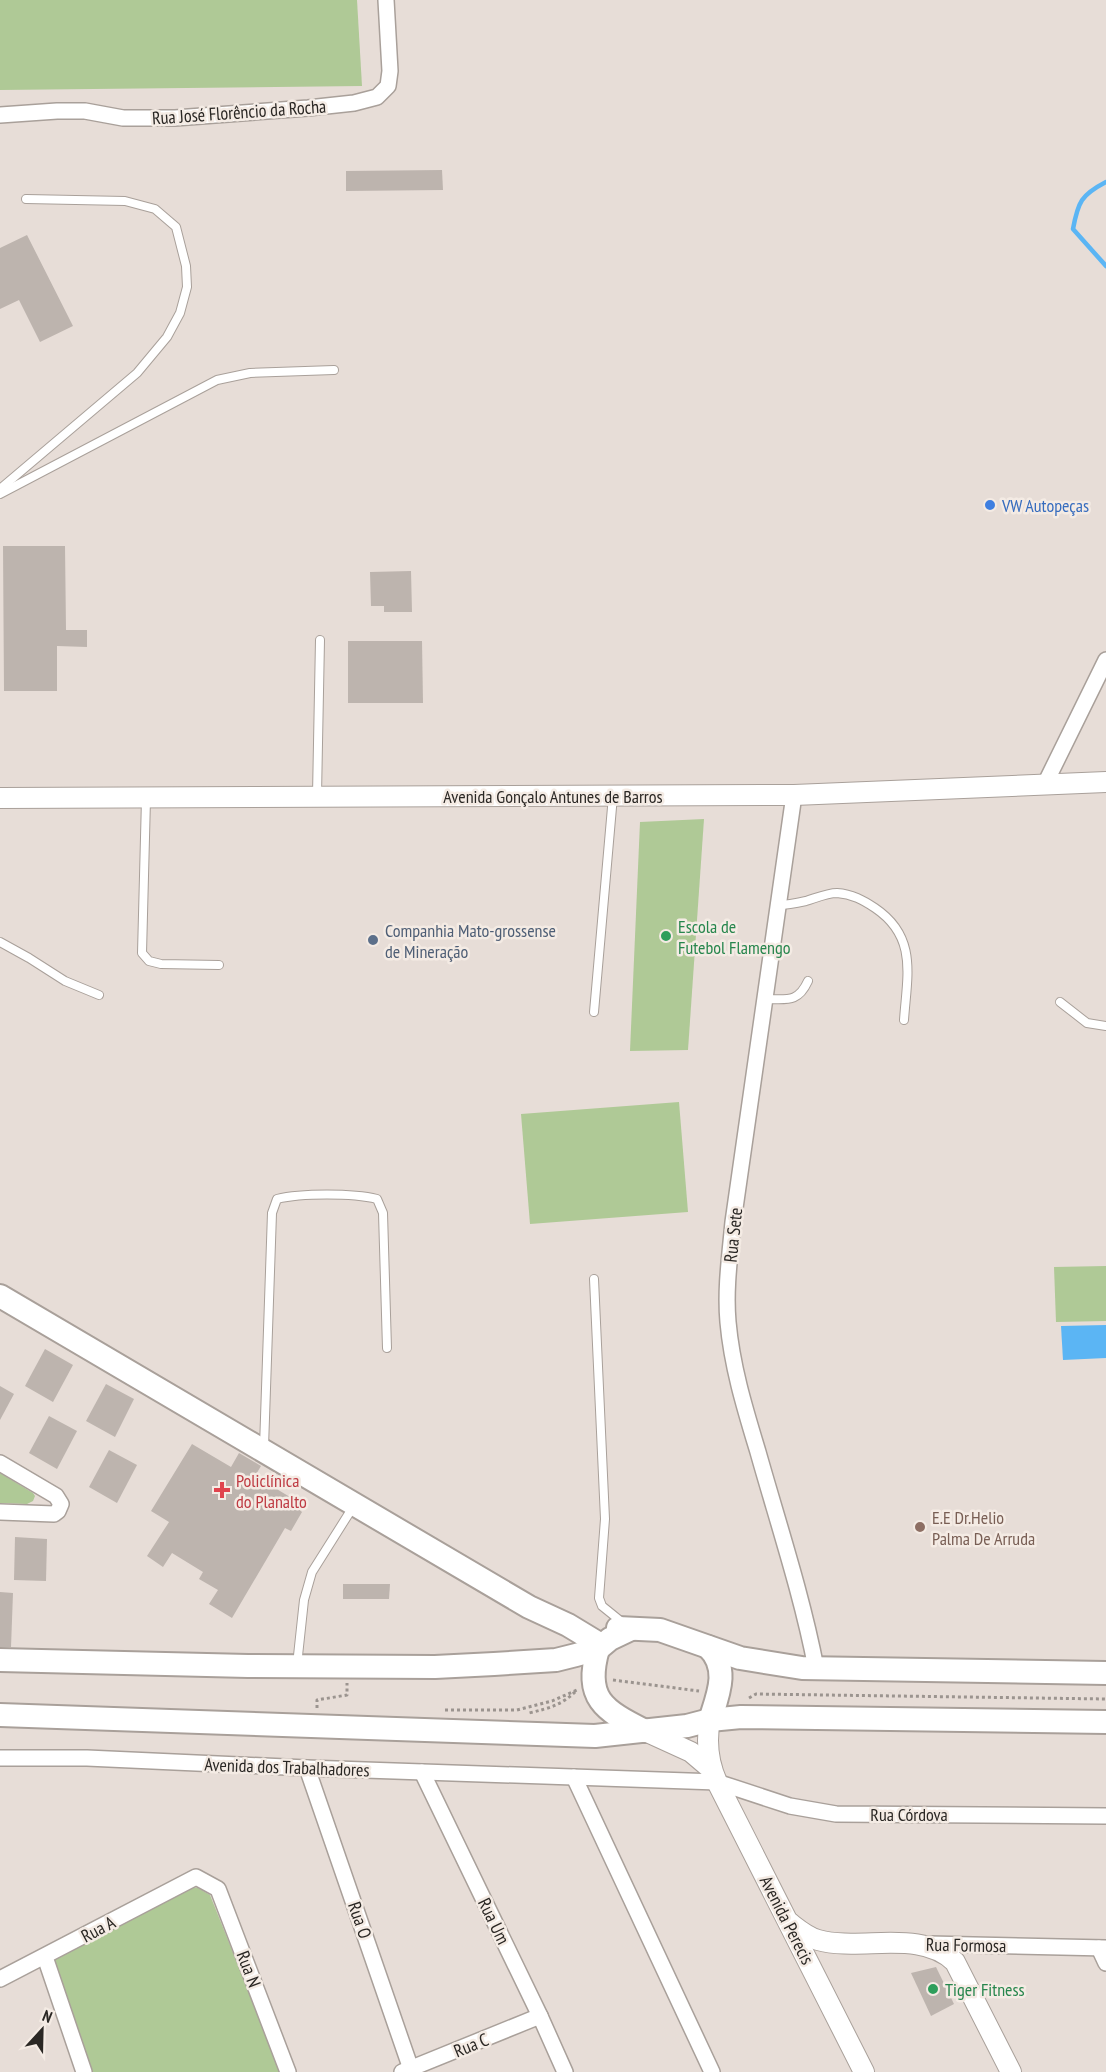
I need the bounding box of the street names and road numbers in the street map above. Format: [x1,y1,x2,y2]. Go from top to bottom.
street label: Rua José Florêncio da Rocha [151,94,327,130]
street label: Avenida Gonçalo Antunes de Barros [443,785,663,808]
street label: Rua Sete [719,1207,747,1263]
street label: Avenida dos Trabalhadores [204,1753,370,1781]
street label: Rua Córdova [870,1803,948,1826]
street label: Avenida Perecis [755,1872,819,1968]
street label: Rua Um [473,1894,515,1948]
street label: Rua O [343,1899,377,1942]
street label: Rua A [77,1910,119,1947]
street label: Rua Formosa [926,1933,1006,1957]
street label: Rua N [232,1948,266,1990]
street label: Rua C [450,2028,492,2062]

